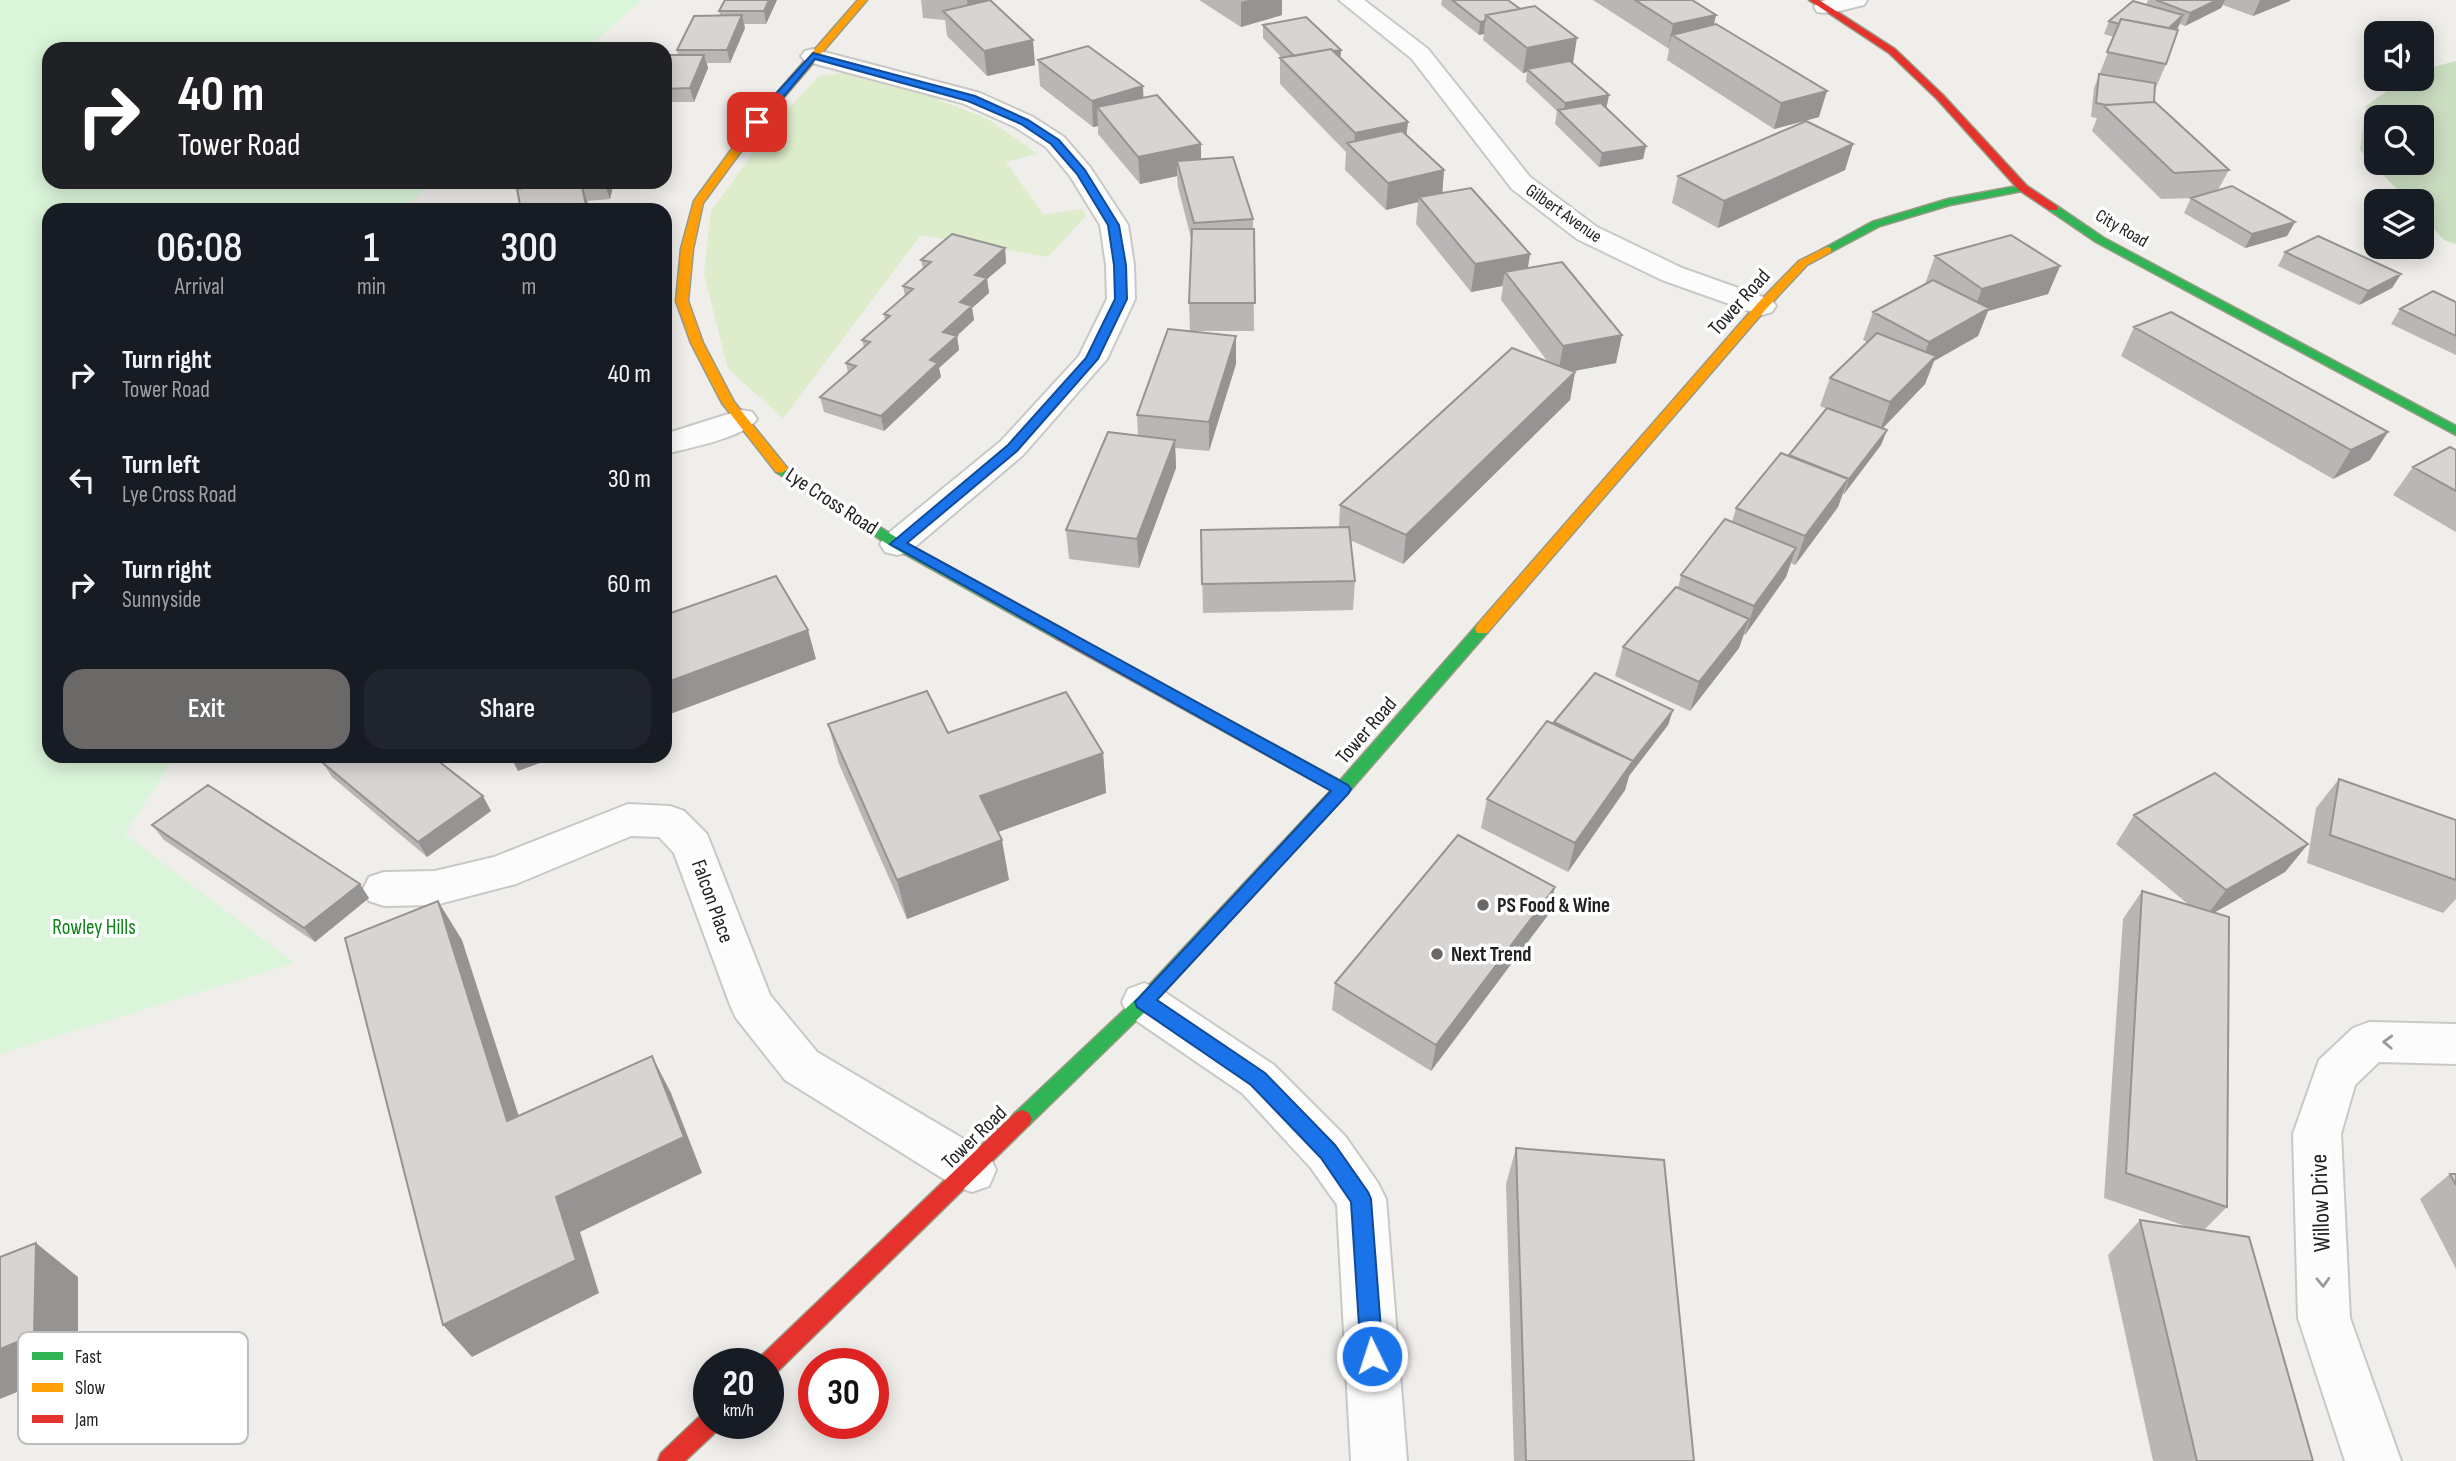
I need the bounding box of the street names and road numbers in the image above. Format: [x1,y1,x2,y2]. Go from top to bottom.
street label: Gilbert Avenue [1522,180,1606,247]
street label: City Road [2092,205,2152,252]
street label: Tower Road [1703,264,1776,341]
street label: Lye Cross Road [781,462,882,540]
street label: Tower Road [1331,692,1402,769]
street label: Falcon Place [686,856,739,946]
street label: Tower Road [937,1100,1012,1174]
street label: Willow Drive [2304,1153,2337,1252]

